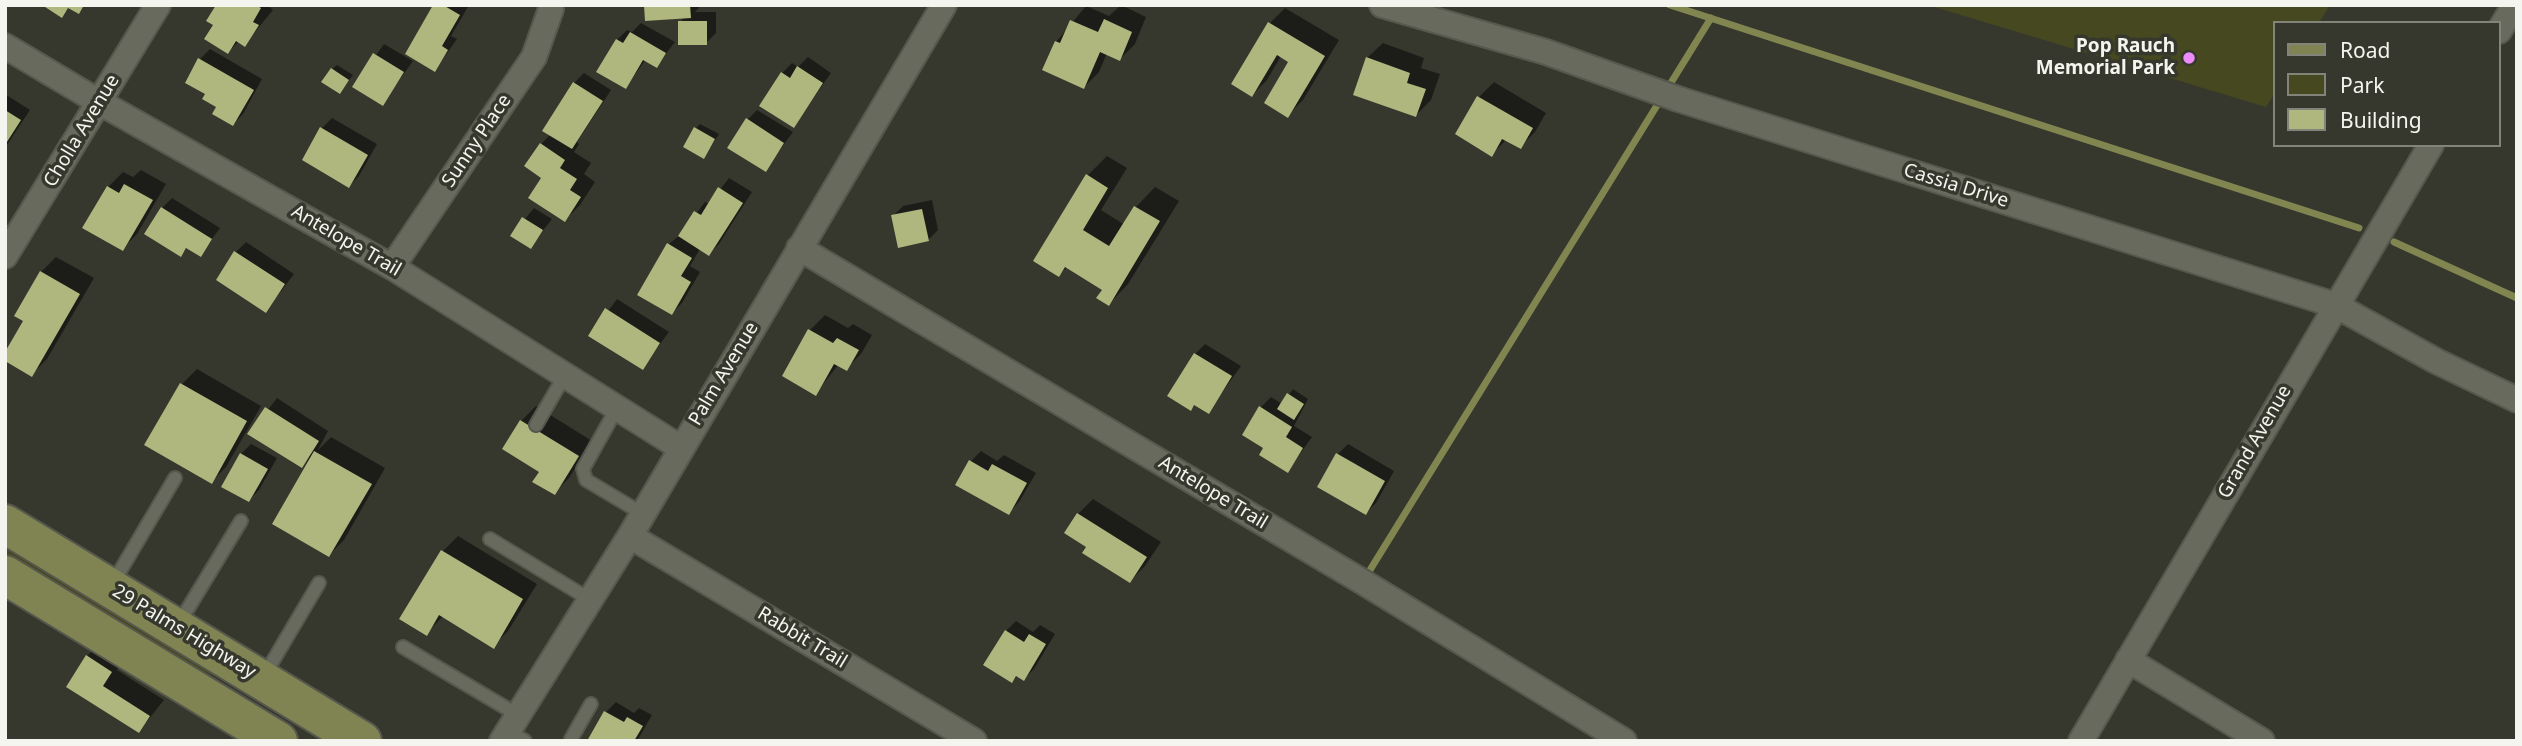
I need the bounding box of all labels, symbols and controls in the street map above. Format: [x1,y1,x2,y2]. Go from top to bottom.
legend [2274,21,2501,147]
place label: Pop Rauch Memorial Park [2036,36,2175,80]
text: Road [2340,36,2390,64]
marker: Pop Rauch Memorial Park [2181,50,2197,66]
street label: Cholla Avenue [39,71,125,191]
text: Park [2340,71,2384,99]
street label: Sunny Place [438,90,516,192]
text: Building [2340,106,2422,134]
street label: Cassia Drive [1901,159,2011,213]
street label: Antelope Trail [287,200,405,282]
street label: Palm Avenue [684,318,764,430]
street label: Grand Avenue [2213,381,2297,503]
street label: Antelope Trail [1155,452,1271,534]
street label: 29 Palms Highway [108,580,260,684]
street label: Rabbit Trail [753,602,851,674]

